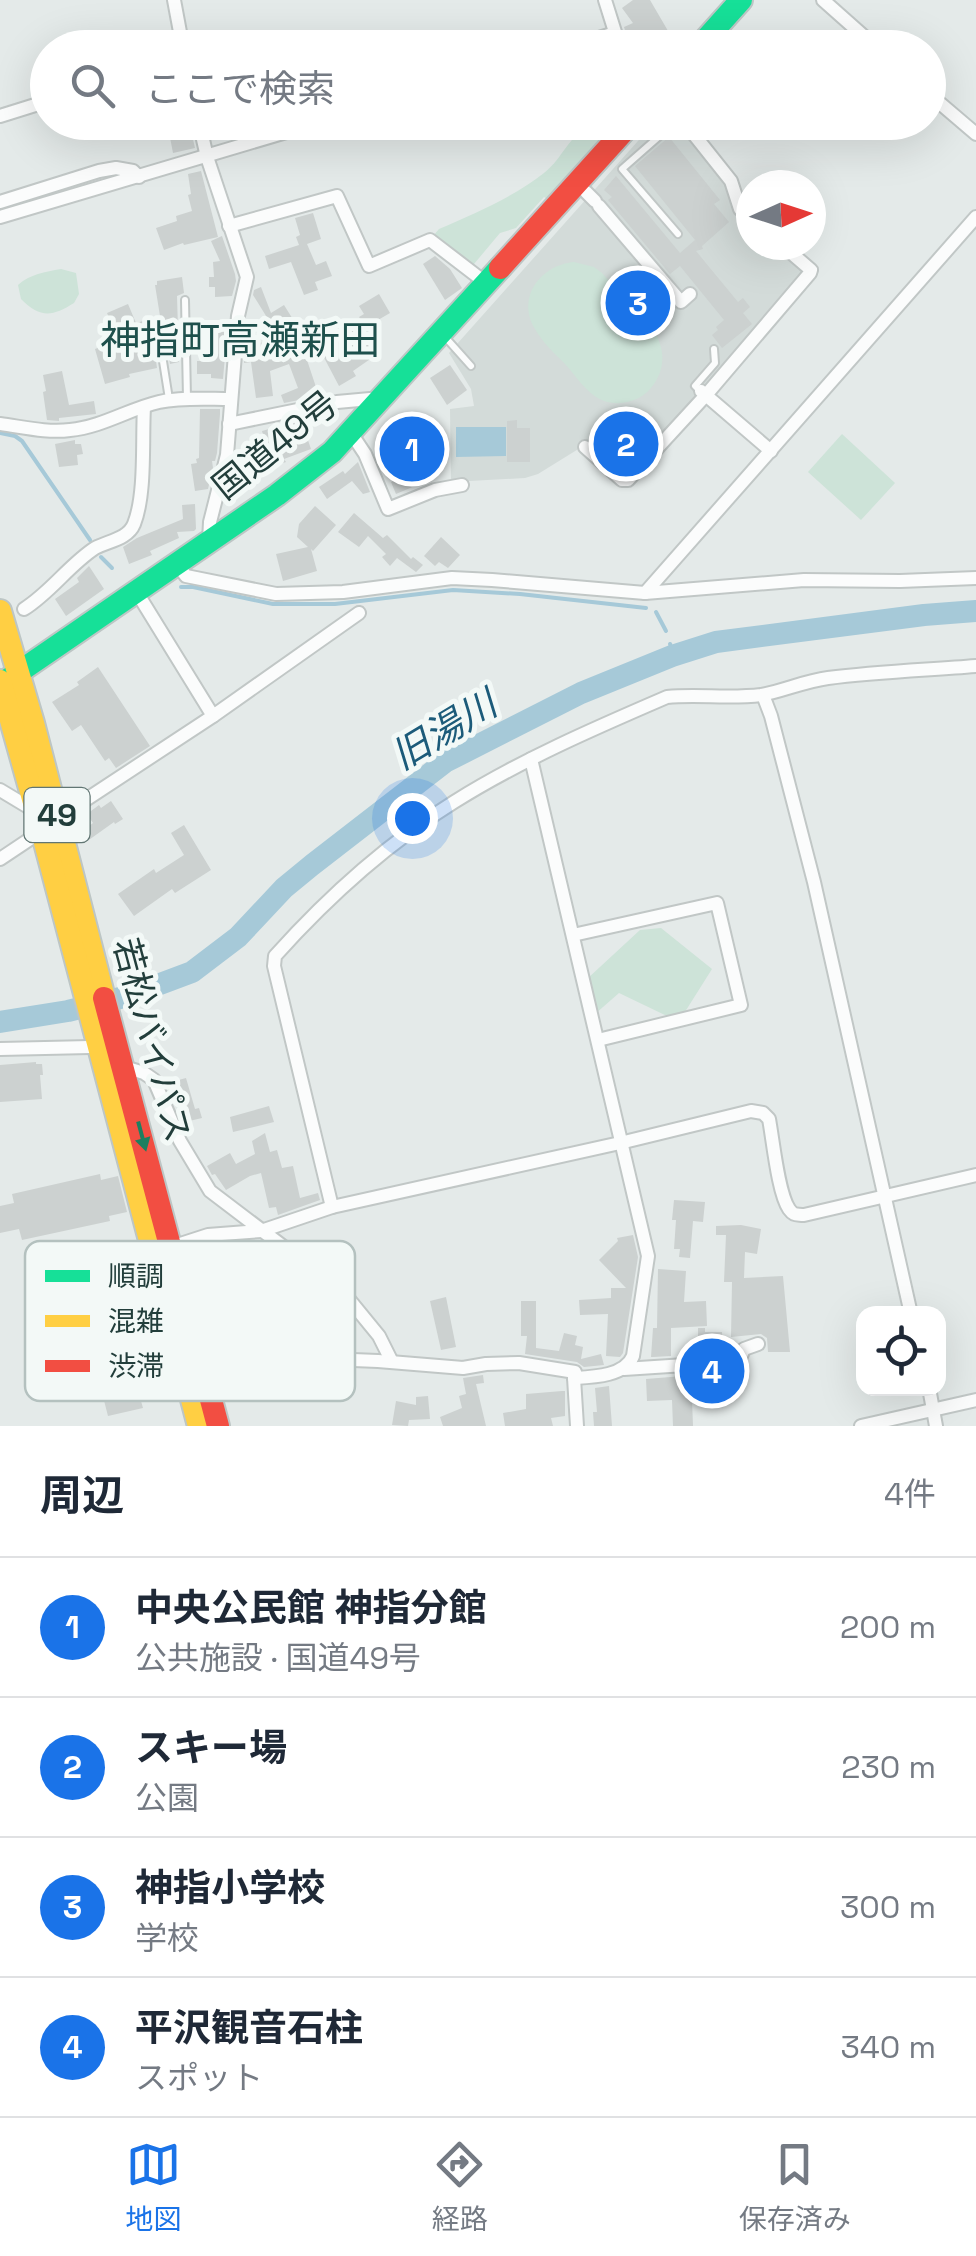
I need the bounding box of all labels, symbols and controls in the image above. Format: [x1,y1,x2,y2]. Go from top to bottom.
search box [30,30,946,140]
icon: search [65,58,120,113]
text: ここで検索 [145,65,335,113]
north arrow [736,170,826,260]
pin: 3 [606,266,670,340]
district label: 神指町高瀬新田 [100,315,380,366]
street label: 国道49号 [204,381,346,509]
pin: 2 [594,406,658,482]
pin: 1 [380,412,444,486]
water label: 旧湯川 [383,678,509,780]
road number: 49 [24,788,90,842]
your location [387,793,438,844]
street label: 若松バイパス [104,933,200,1147]
one-way arrow [134,1121,150,1152]
legend [25,1241,355,1401]
text: 順調 [108,1258,164,1294]
text: 混雑 [108,1303,164,1339]
map controls [856,1306,946,1396]
button: locate [856,1306,946,1396]
pin: 4 [680,1334,744,1408]
text: 渋滞 [108,1348,164,1384]
text: 周辺 [40,1469,124,1522]
text: 4件 [884,1474,936,1514]
text: 中央公民館 神指分館 [135,1584,487,1632]
text: 1 [65,1607,80,1647]
text: 200 m [840,1607,936,1647]
text: 公共施設 · 国道49号 [135,1638,421,1678]
text: スキー場 [135,1724,287,1772]
text: 2 [63,1747,82,1787]
text: 230 m [841,1747,936,1787]
text: 公園 [135,1778,199,1818]
text: 神指小学校 [135,1864,325,1912]
text: 3 [63,1887,82,1927]
text: 300 m [840,1887,936,1927]
text: 学校 [135,1918,199,1958]
text: 平沢観音石柱 [135,2004,363,2052]
text: 4 [62,2027,83,2067]
text: 340 m [840,2027,936,2067]
text: スポット [135,2058,263,2098]
tab: 地図 [125,2137,181,2237]
tab: 経路 [432,2137,488,2237]
tab: 保存済み [739,2137,851,2237]

